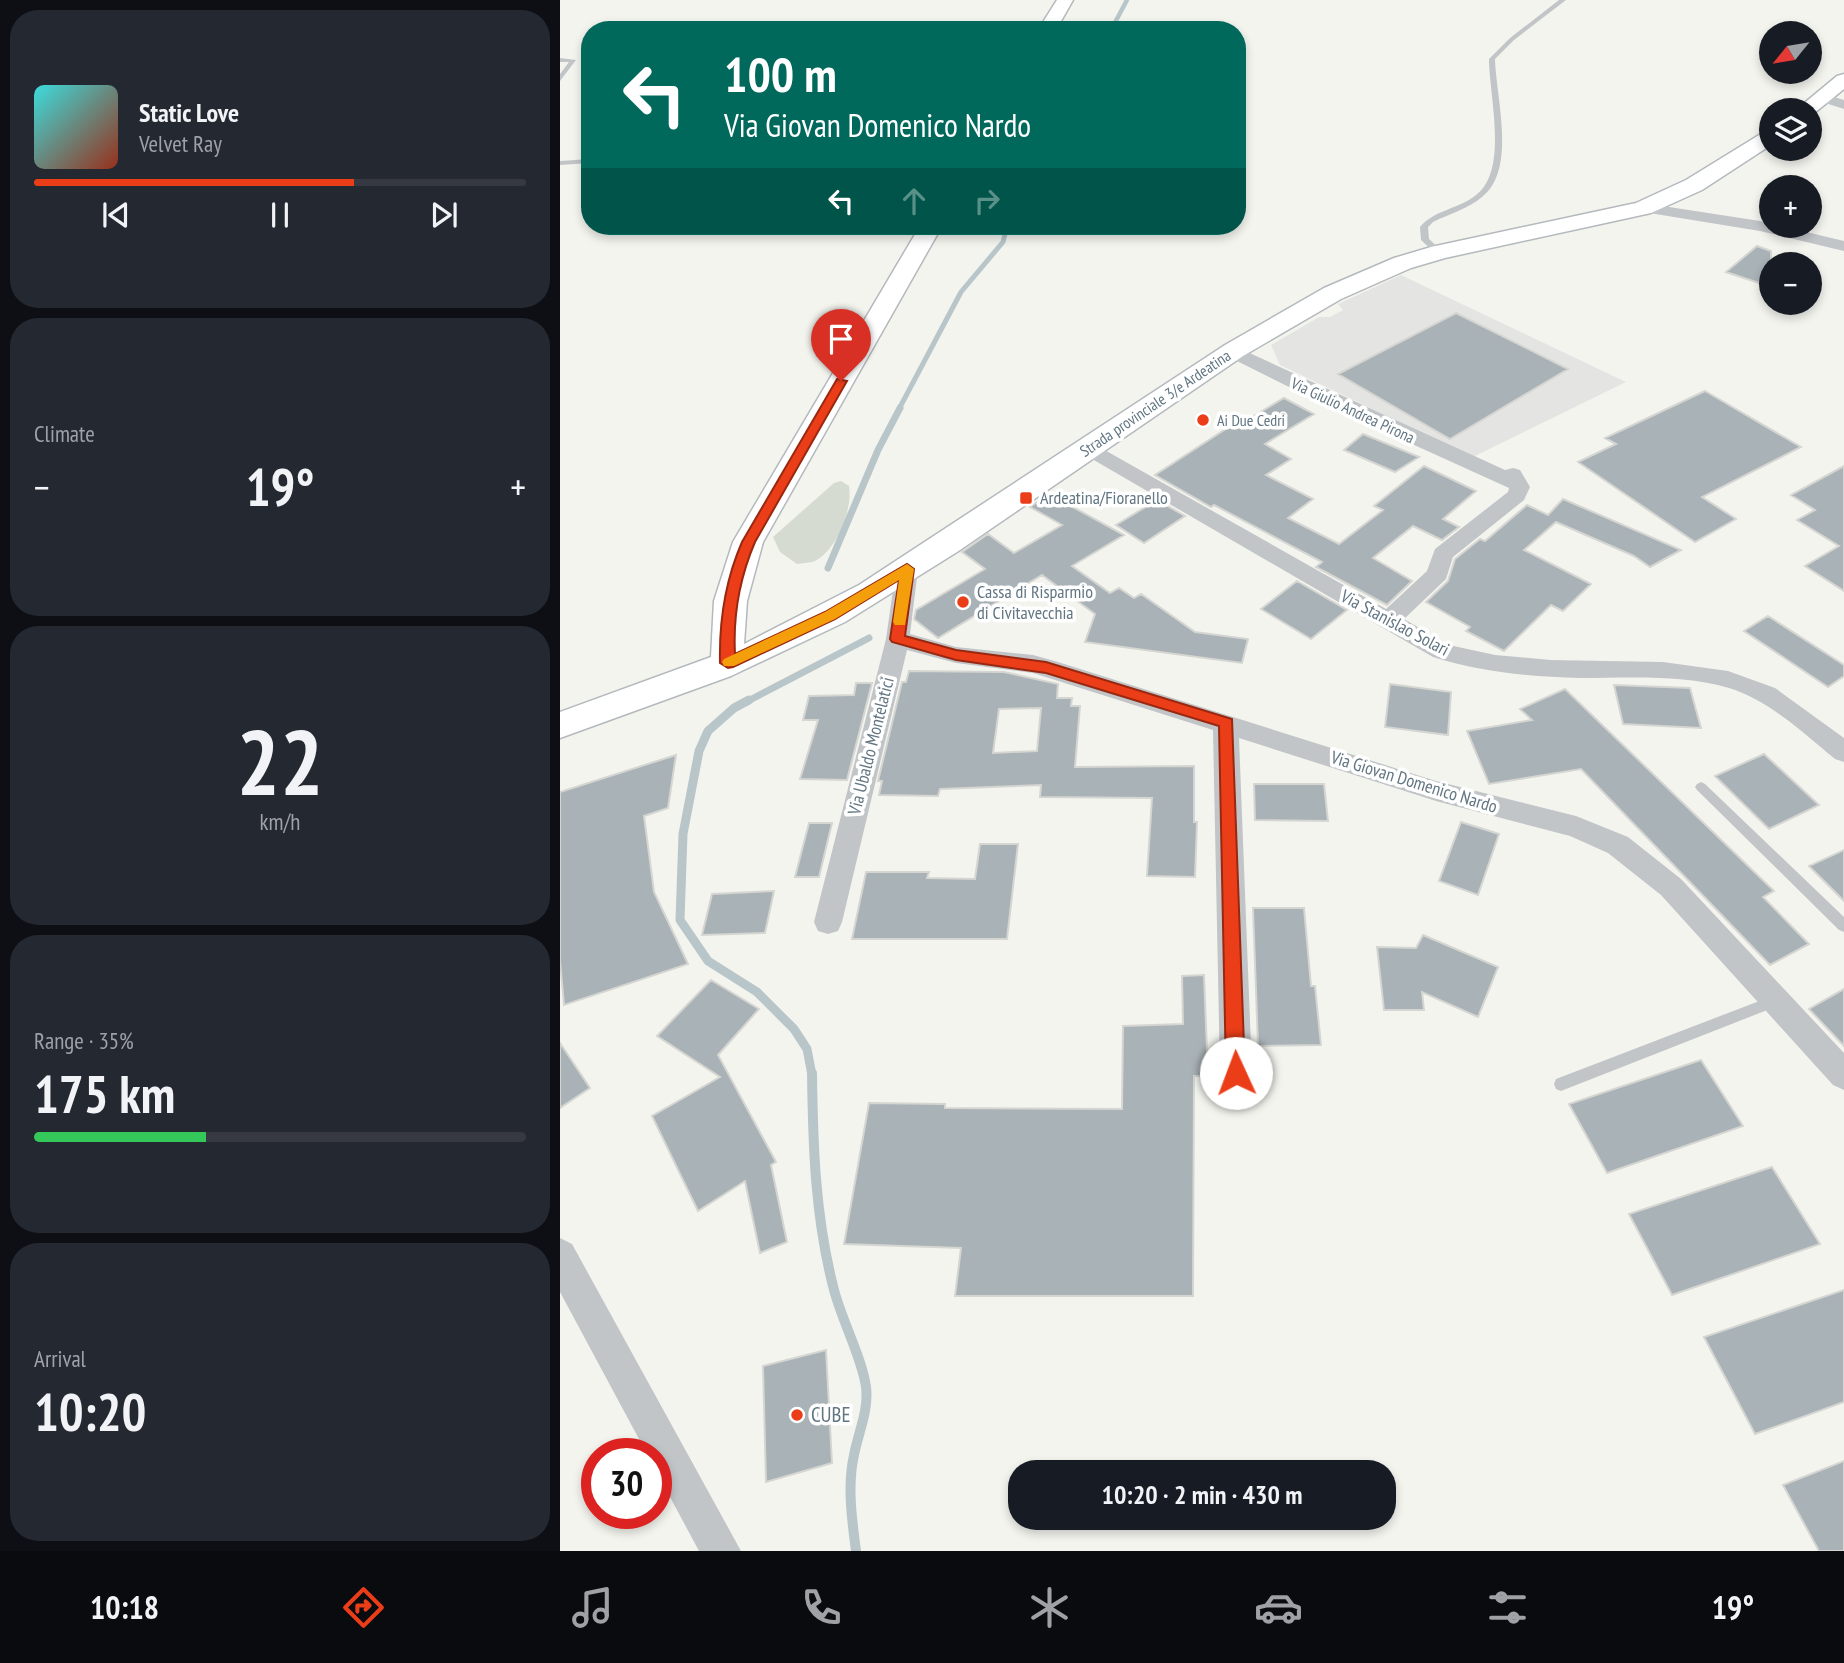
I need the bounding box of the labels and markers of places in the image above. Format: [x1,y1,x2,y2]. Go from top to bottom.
pin [811,309,871,381]
place label: Ai Due Cedri [1217,410,1285,430]
marker: Ai Due Cedri [1195,412,1211,428]
place label: Ardeatina/Fioranello [1040,486,1168,509]
marker: Ardeatina/Fioranello [1018,490,1034,506]
place label: Cassa di Risparmio di Civitavecchia [977,580,1093,624]
marker: Cassa di Risparmio di Civitavecchia [955,594,971,610]
place label: CUBE [811,1401,850,1428]
marker: CUBE [789,1407,805,1423]

